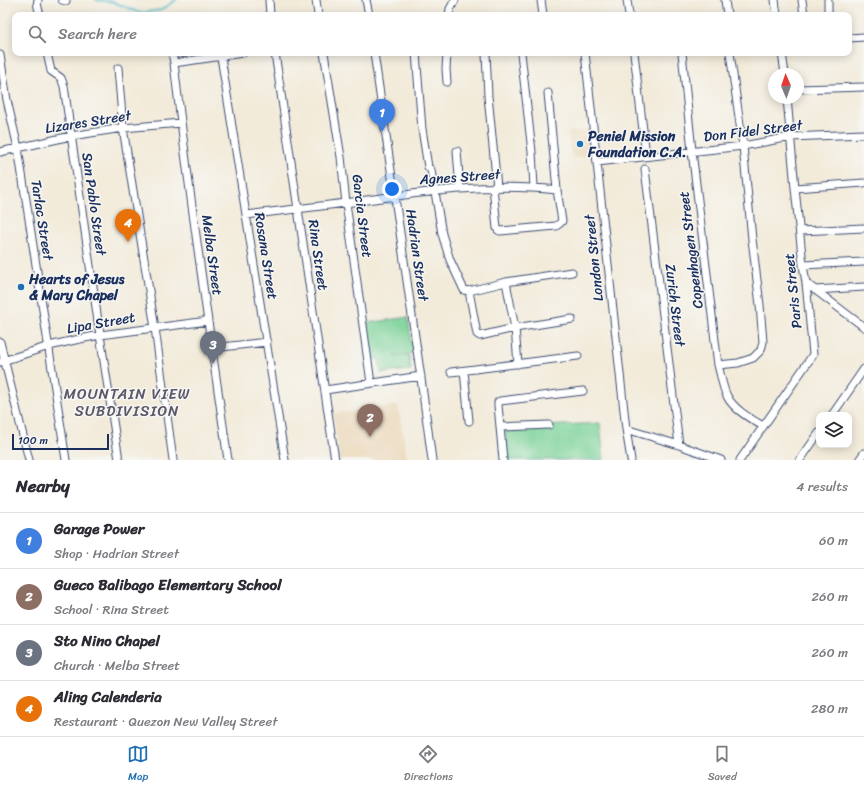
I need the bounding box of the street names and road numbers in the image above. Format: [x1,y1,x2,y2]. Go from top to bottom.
street label: Lizares Street [43,103,134,141]
street label: Don Fidel Street [702,112,805,149]
street label: San Pablo Street [74,151,114,258]
street label: Agnes Street [418,162,502,192]
street label: Garcia Street [344,173,380,259]
street label: Tarlac Street [23,178,61,263]
street label: Copenhagen Street [671,190,711,310]
street label: Hadrian Street [398,207,436,304]
street label: Rosana Street [247,211,285,301]
street label: London Street [577,212,611,303]
street label: Melba Street [194,213,230,297]
street label: Rina Street [301,218,335,292]
street label: Paris Street [777,252,809,330]
street label: Zurich Street [658,262,693,349]
street label: Lipa Street [65,305,137,341]

